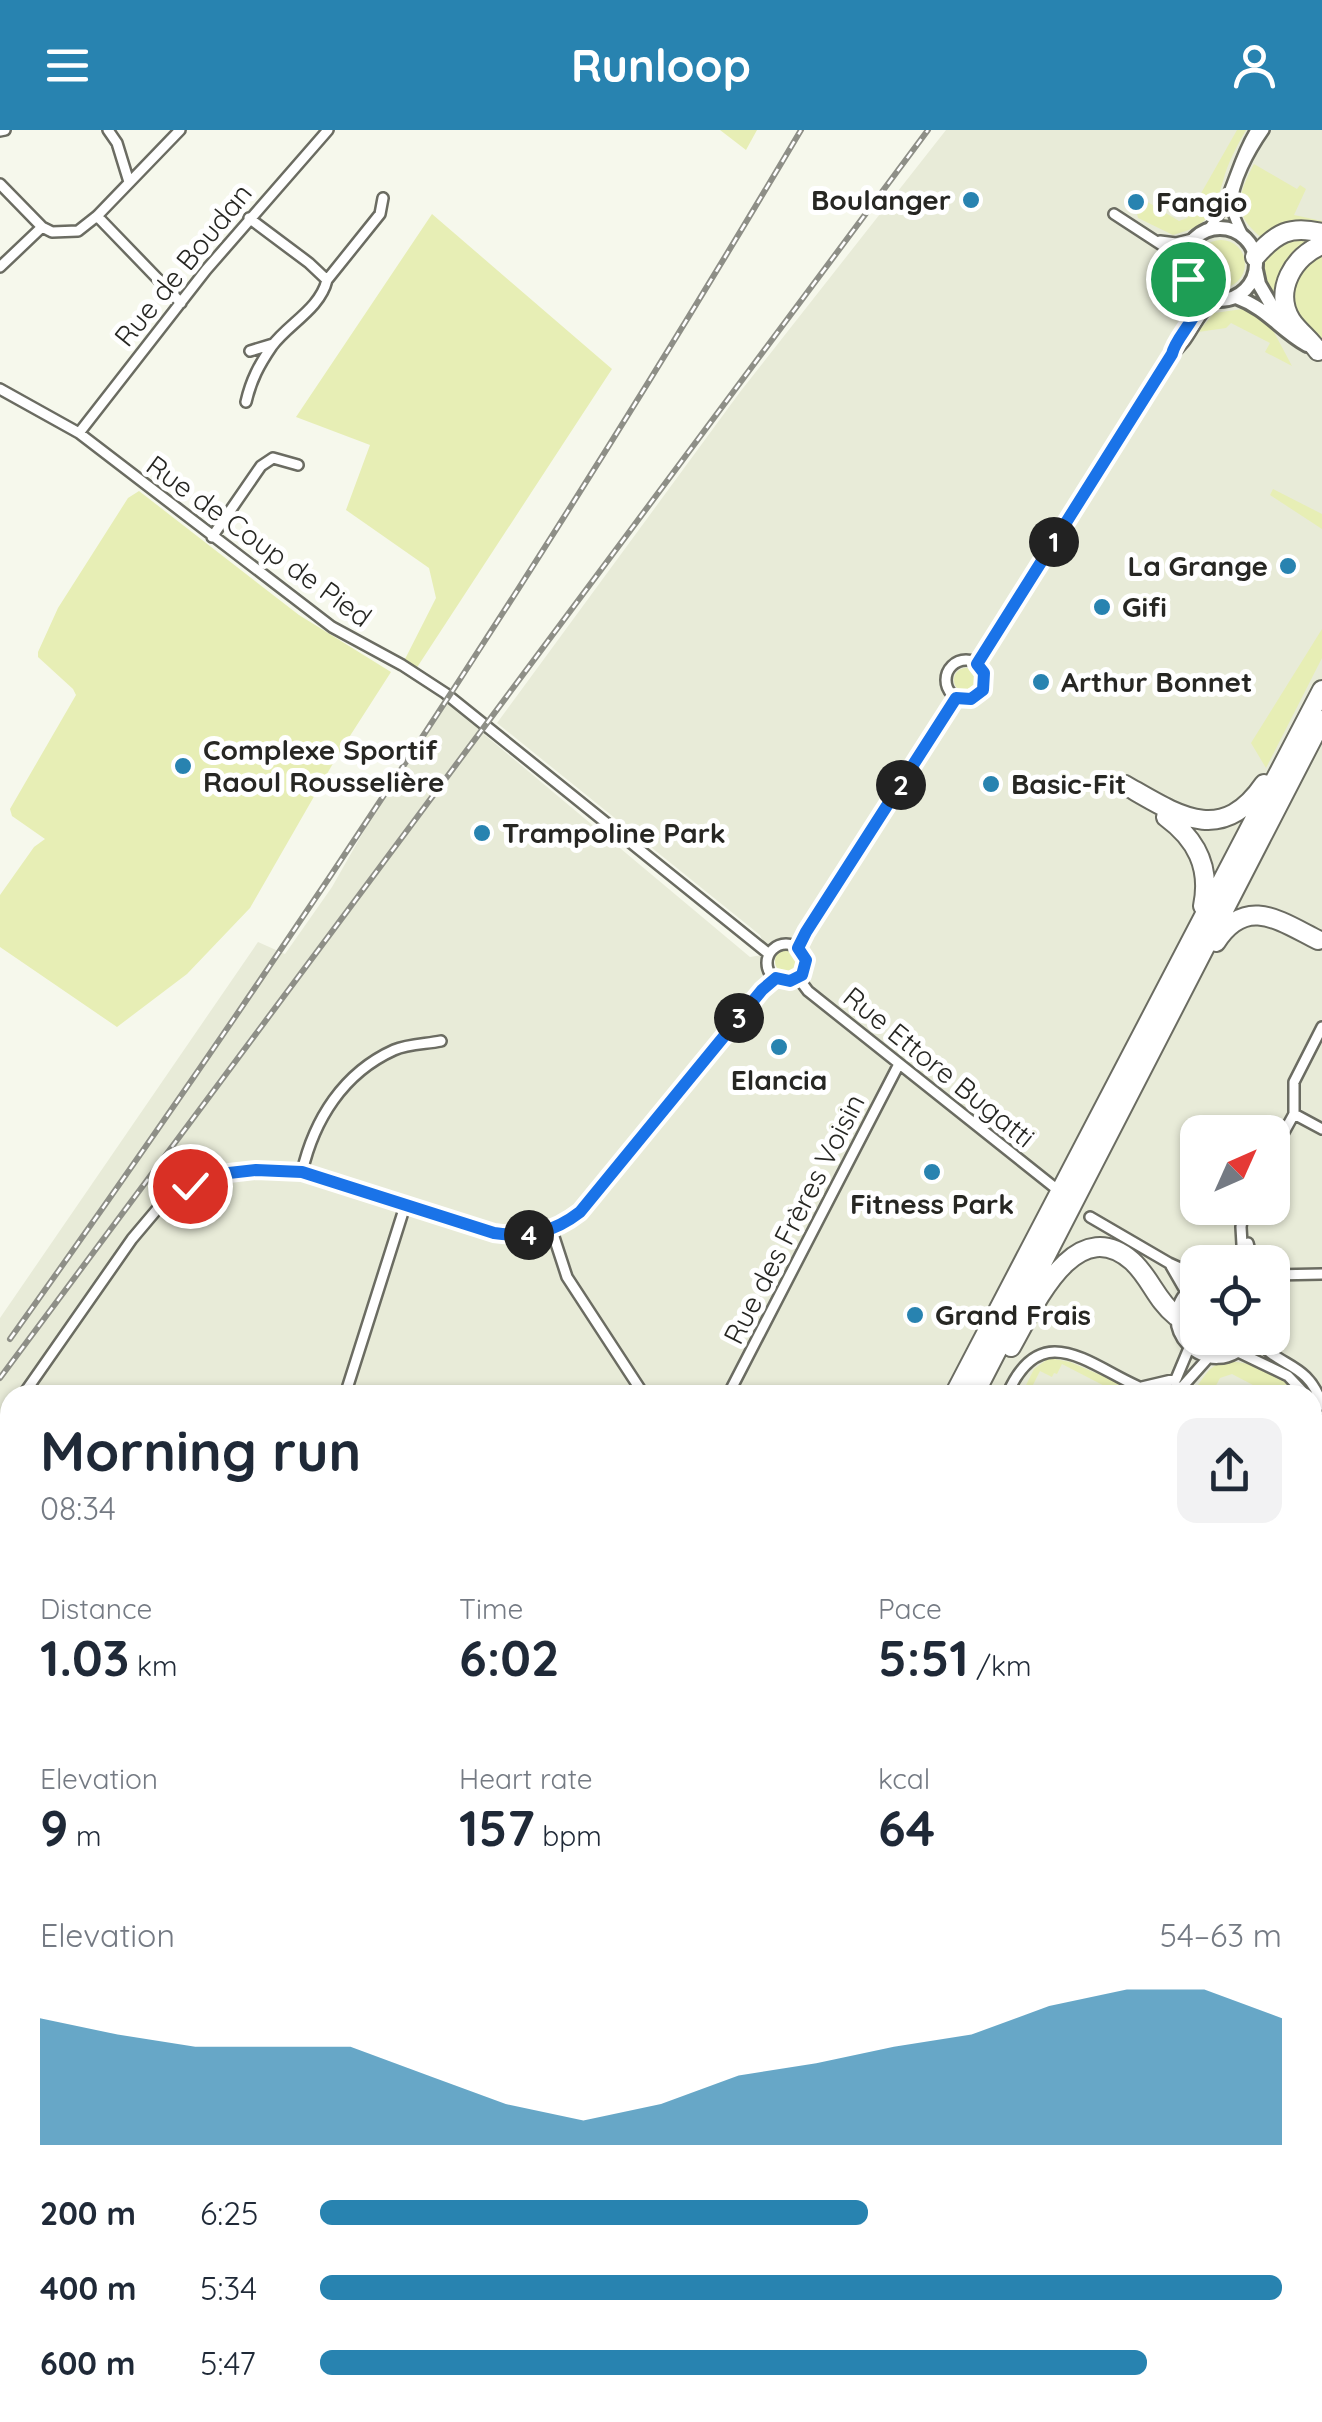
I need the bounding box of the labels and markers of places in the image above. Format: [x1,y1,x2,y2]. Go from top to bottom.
place label: Boulanger [811,182,951,217]
place label: Fangio [1156,184,1247,219]
marker: Boulanger [960,189,982,211]
marker: Fangio [1125,191,1147,213]
pin [1146,237,1231,322]
pin: 1 [1029,517,1079,567]
place label: La Grange [1127,548,1268,583]
marker: La Grange [1277,555,1299,577]
place label: Gifi [1122,589,1167,624]
marker: Gifi [1091,596,1113,618]
place label: Arthur Bonnet [1061,664,1252,699]
marker: Arthur Bonnet [1030,671,1052,693]
place label: Complexe Sportif Raoul Rousselière [203,732,445,799]
marker: Complexe Sportif Raoul Rousselière [172,755,194,777]
pin: 2 [876,760,926,810]
place label: Basic-Fit [1011,766,1126,801]
marker: Basic-Fit [980,773,1002,795]
place label: Trampoline Park [502,815,726,850]
marker: Trampoline Park [471,822,493,844]
pin: 3 [714,993,764,1043]
marker: Elancia [768,1036,790,1058]
place label: Elancia [731,1062,827,1097]
pin [148,1144,233,1229]
marker: Fitness Park [921,1161,943,1183]
place label: Fitness Park [850,1186,1014,1221]
pin: 4 [504,1210,554,1260]
place label: Grand Frais [935,1297,1091,1332]
marker: Grand Frais [904,1304,926,1326]

